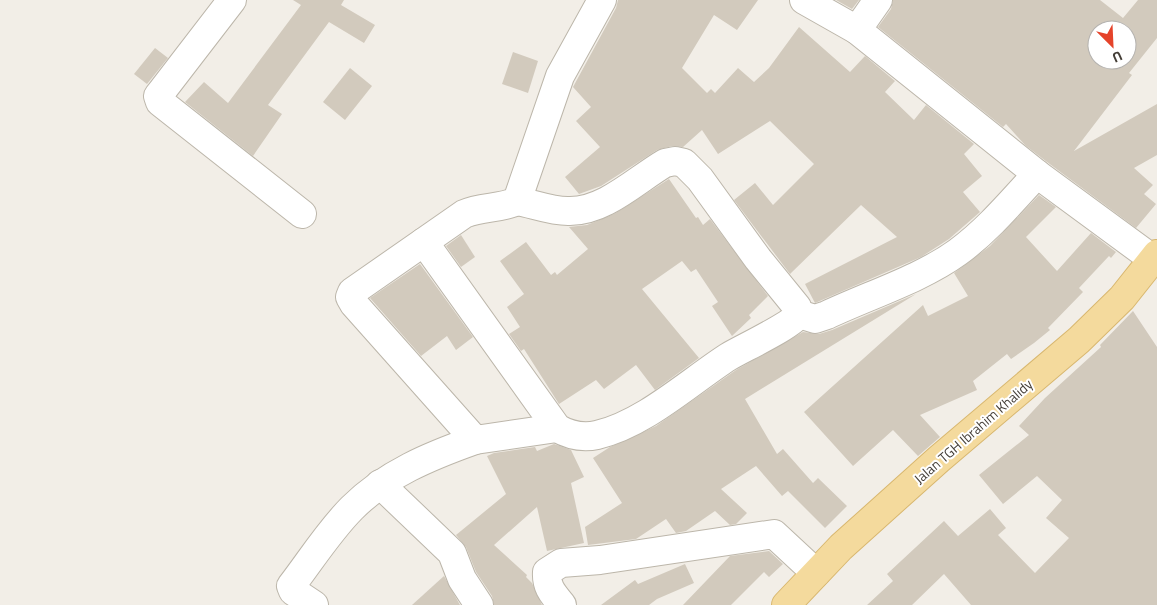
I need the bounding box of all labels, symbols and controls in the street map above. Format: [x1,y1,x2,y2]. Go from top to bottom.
north arrow [1087,20,1137,70]
text: U [1109,46,1126,69]
street label: Jalan TGH Ibrahim Khalidy [909,373,1037,489]

